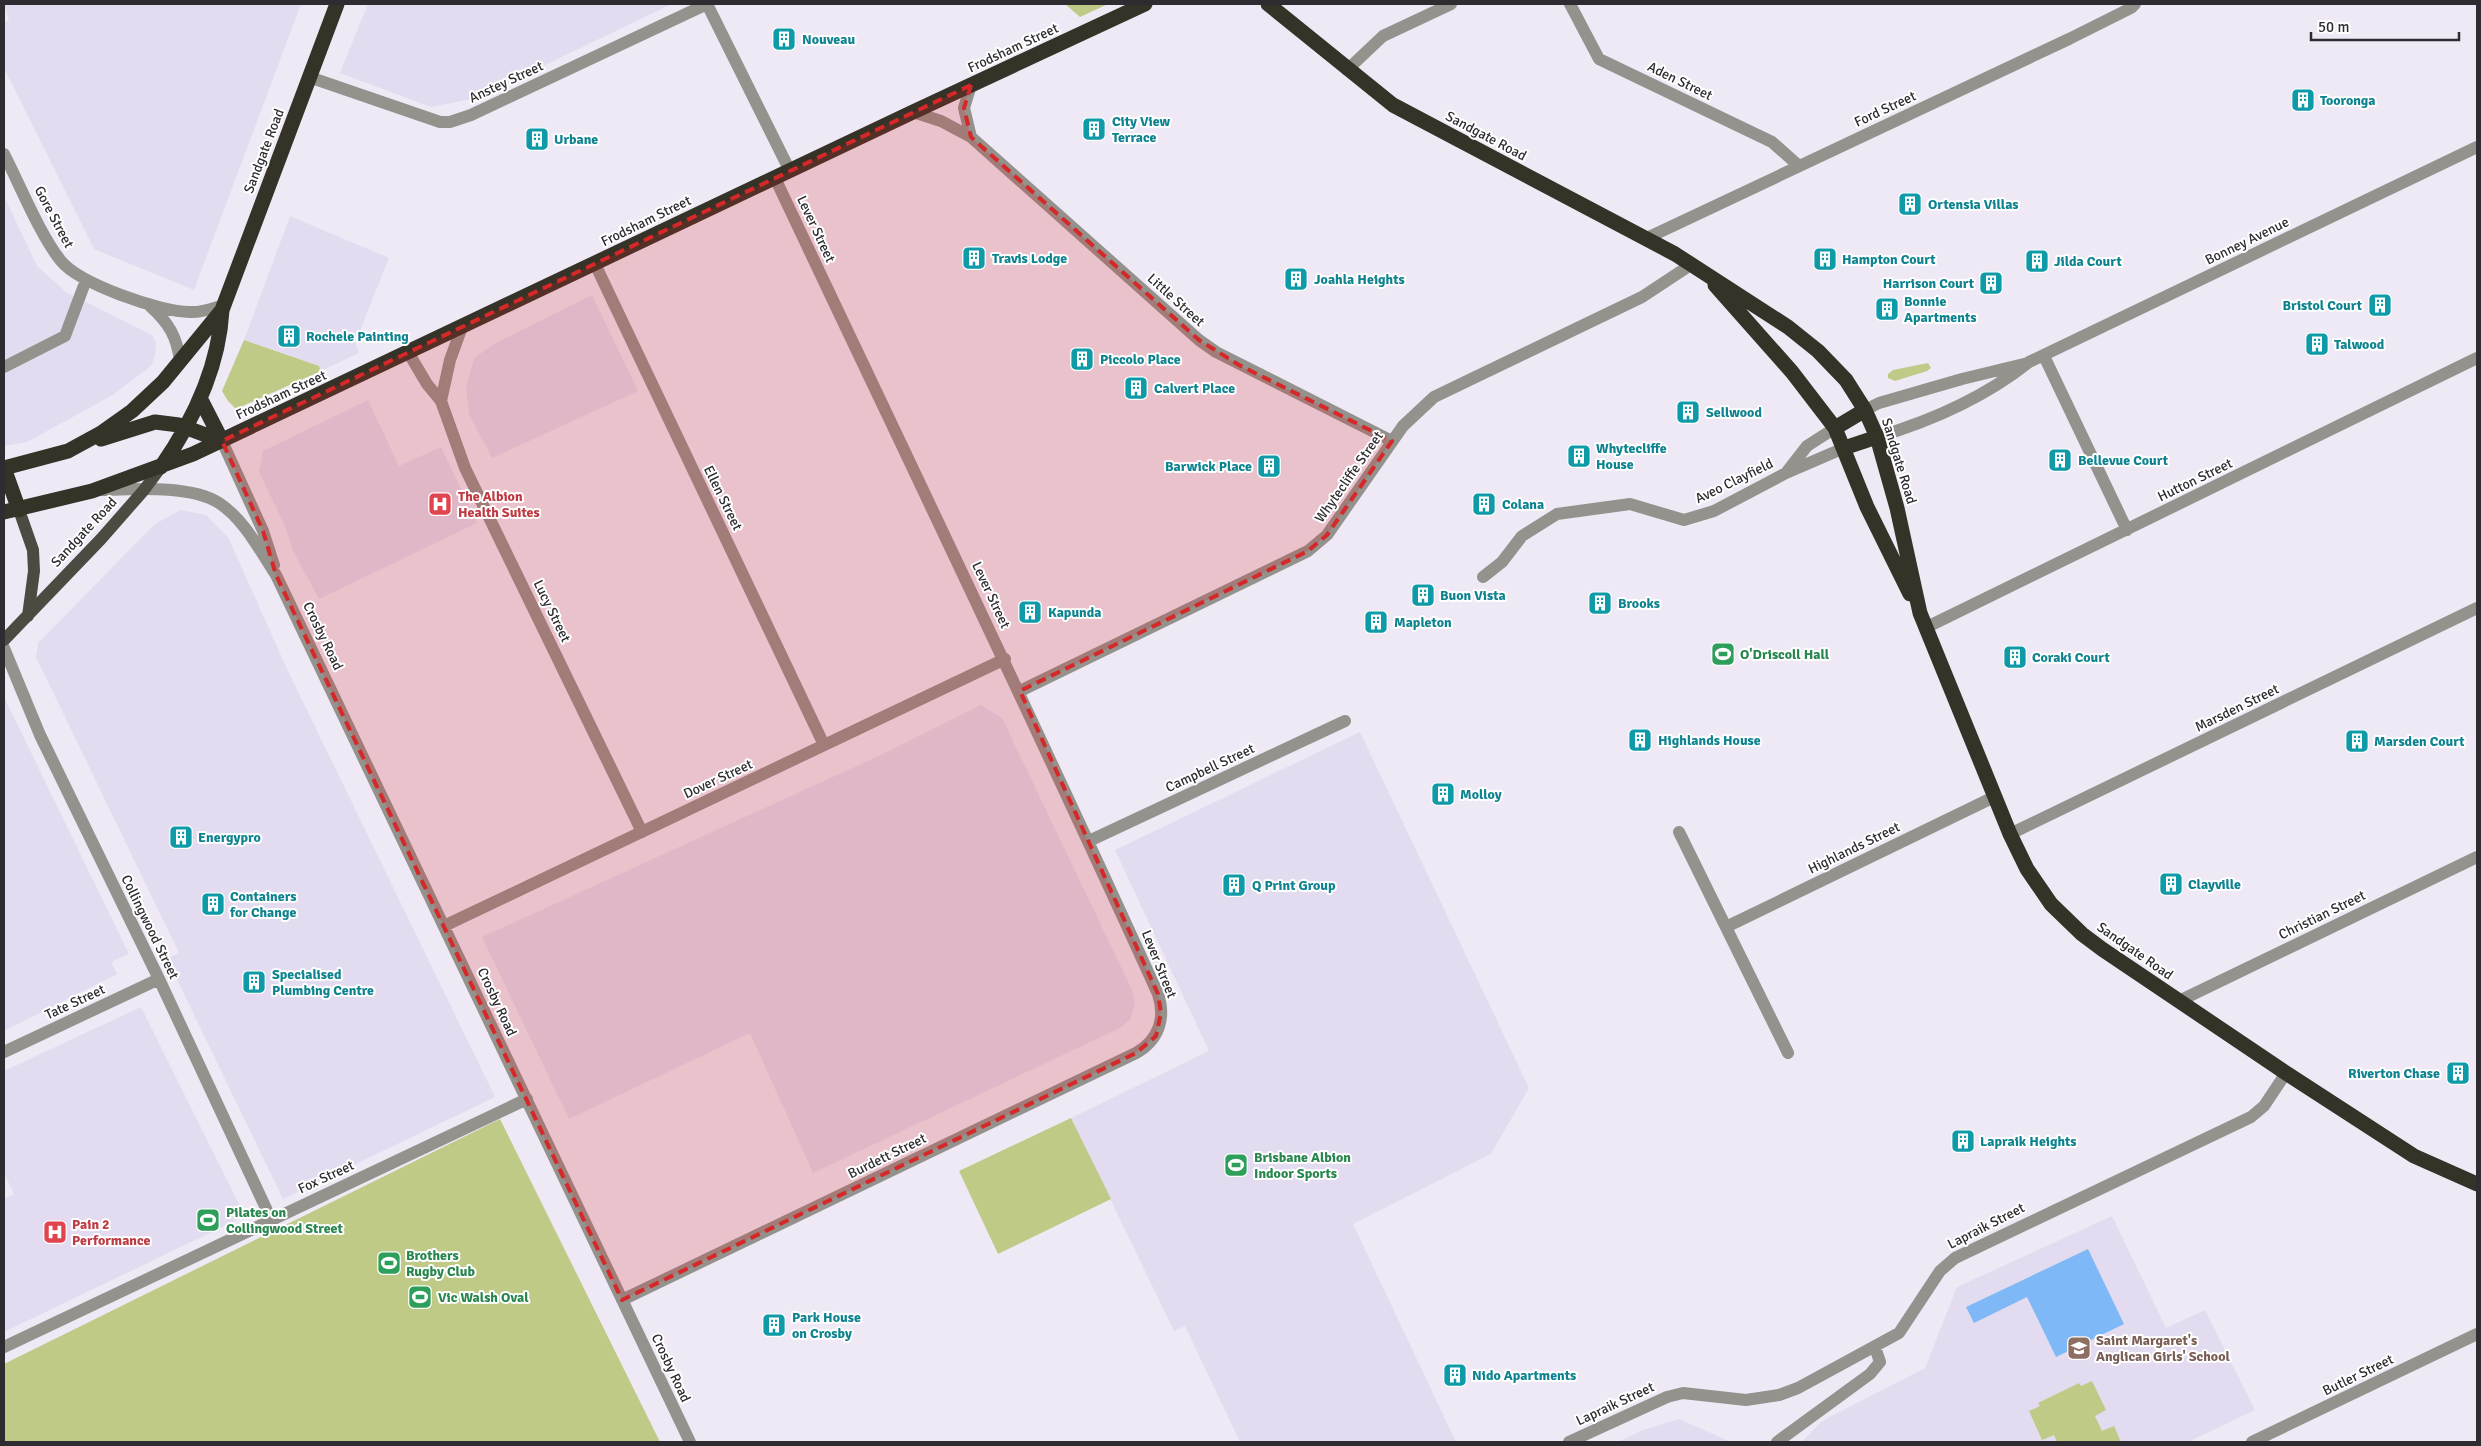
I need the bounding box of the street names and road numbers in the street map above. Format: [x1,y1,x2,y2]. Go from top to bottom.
street label: Frodsham Street [965,20,1061,76]
street label: Anstey Street [466,57,546,107]
street label: Aden Street [1645,58,1715,104]
street label: Ford Street [1851,87,1919,131]
street label: Sandgate Road [240,106,288,196]
street label: Sandgate Road [1443,108,1529,164]
street label: Gore Street [31,183,77,251]
street label: Frodsham Street [598,192,694,250]
street label: Lever Street [793,193,839,265]
street label: Bonney Avenue [2202,213,2292,269]
street label: Little Street [1144,270,1208,330]
street label: Frodsham Street [233,367,329,423]
street label: Sandgate Road [1878,416,1920,506]
street label: Whytecliffe Street [1311,428,1387,526]
street label: Aveo Clayfield [1692,455,1776,507]
street label: Hutton Street [2155,455,2235,505]
street label: Ellen Street [700,463,746,533]
street label: Sandgate Road [47,494,121,570]
street label: Lever Street [968,559,1014,631]
street label: Lucy Street [530,577,574,645]
street label: Crosby Road [299,599,347,673]
street label: Marsden Street [2192,680,2282,736]
street label: Campbell Street [1163,740,1257,796]
street label: Dover Street [681,756,755,802]
street label: Highlands Street [1805,818,1903,878]
street label: Collingwood Street [117,872,183,982]
street label: Christian Street [2276,887,2368,943]
street label: Sandgate Road [2094,918,2176,984]
street label: Lever Street [1138,928,1180,1001]
street label: Crosby Road [474,965,520,1039]
street label: Tate Street [42,981,108,1023]
street label: Burdett Street [845,1130,929,1182]
street label: Fox Street [295,1157,357,1197]
street label: Lapraik Street [1945,1199,2027,1253]
street label: Crosby Road [648,1331,694,1405]
street label: Butler Street [2320,1351,2396,1399]
street label: Lapraik Street [1573,1378,1657,1430]

